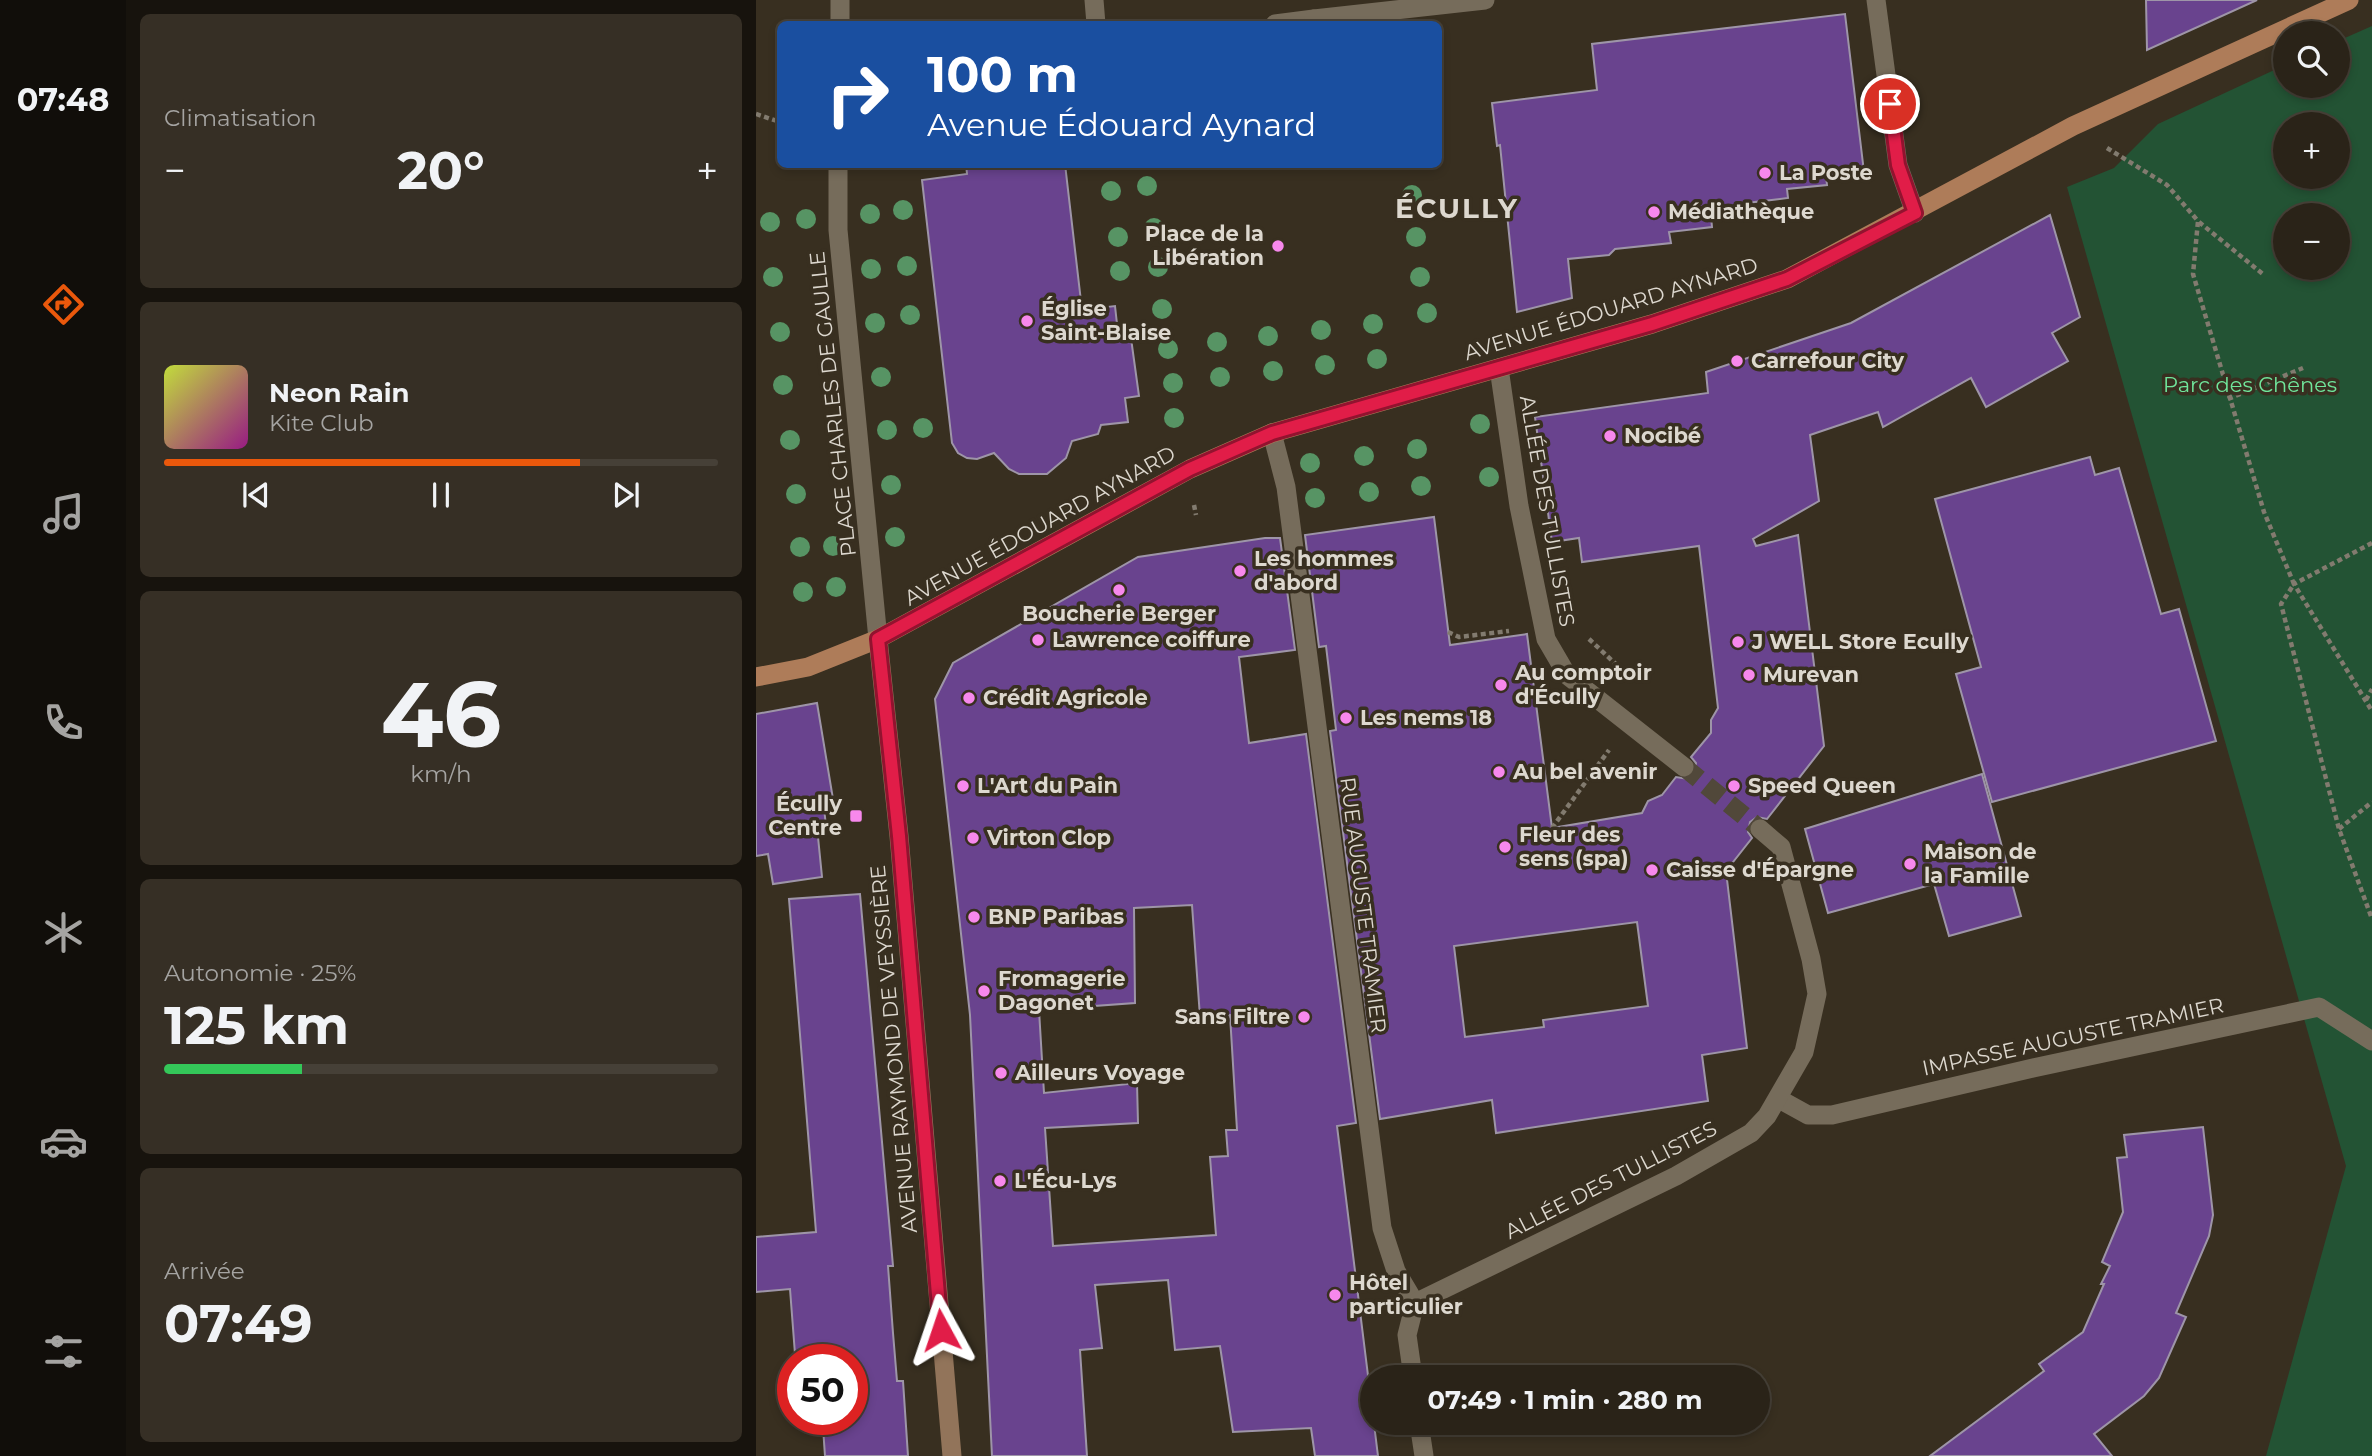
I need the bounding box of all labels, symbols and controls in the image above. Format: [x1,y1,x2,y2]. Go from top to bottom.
map controls [2273,21,2350,280]
button: search [2273,21,2350,98]
text: 100 m [927,45,1078,104]
icon: right [812,49,903,140]
pin [1860,74,1920,134]
text: 07:48 [17,80,109,119]
icon: arrive [1871,85,1909,123]
text: Climatisation [164,104,316,132]
text: Avenue Édouard Aynard [927,105,1316,144]
button: + [2273,112,2350,189]
text: 20° [397,139,485,202]
text: − [164,147,186,194]
text: + [696,147,718,194]
place label: La Poste [1779,160,1873,185]
marker: La Poste [1757,165,1773,181]
district label: ÉCULLY [1395,191,1519,225]
place label: Médiathèque [1668,199,1814,224]
button: − [2273,203,2350,280]
marker: Médiathèque [1646,204,1662,220]
place label: Place de la Libération [1145,221,1264,270]
marker: Place de la Libération [1270,238,1286,254]
street label: PLACE CHARLES DE GAULLE [804,250,861,558]
street label: AVENUE ÉDOUARD AYNARD [1461,252,1761,365]
icon: directions [39,280,88,329]
place label: Église Saint-Blaise [1041,296,1171,345]
marker: Église Saint-Blaise [1019,313,1035,329]
place label: Carrefour City [1751,348,1904,373]
marker: Carrefour City [1729,353,1745,369]
park label: Parc des Chênes [2163,372,2337,397]
text: Neon Rain [269,377,410,409]
street label: ALLÉE DES TULLISTES [1515,393,1580,629]
text: Kite Club [269,409,374,437]
place label: Nocibé [1624,423,1701,448]
marker: Nocibé [1602,428,1618,444]
street label: AVENUE ÉDOUARD AYNARD [900,440,1180,611]
icon: previous [237,476,275,514]
icon: pause [422,476,460,514]
icon: next [607,476,645,514]
icon: music [39,489,88,538]
place label: Les hommes d'abord [1254,546,1394,595]
marker: Les hommes d'abord [1232,563,1248,579]
marker: Boucherie Berger [1111,582,1127,598]
place label: Boucherie Berger [1022,601,1216,626]
place label: Lawrence coiffure [1052,627,1251,652]
place label: J WELL Store Ecully [1751,629,1969,654]
marker: Lawrence coiffure [1030,632,1046,648]
marker: J WELL Store Ecully [1730,634,1746,650]
text: 46 [381,659,501,770]
place label: Au comptoir d'Écully [1514,660,1652,709]
place label: Murevan [1763,662,1859,687]
marker: Murevan [1741,667,1757,683]
marker: Au comptoir d'Écully [1493,677,1509,693]
place label: Crédit Agricole [983,685,1148,710]
marker: Crédit Agricole [961,690,977,706]
icon: phone [39,698,88,747]
place label: Les nems 18 [1360,705,1492,730]
marker: Les nems 18 [1338,710,1354,726]
place label: Au bel avenir [1512,759,1657,784]
text: km/h [410,760,472,788]
marker: Au bel avenir [1491,764,1507,780]
place label: L'Art du Pain [977,773,1118,798]
place label: Speed Queen [1748,773,1896,798]
street label: RUE AUGUSTE TRAMIER [1335,775,1392,1034]
marker: L'Art du Pain [955,778,971,794]
marker: Speed Queen [1726,778,1742,794]
place label: Écully Centre [768,791,842,840]
marker: Écully Centre [848,808,864,824]
place label: Fleur des sens (spa) [1519,822,1628,871]
place label: Virton Clop [986,825,1111,850]
marker: Virton Clop [965,830,981,846]
marker: Fleur des sens (spa) [1497,839,1513,855]
place label: Maison de la Famille [1924,839,2036,888]
marker: Maison de la Famille [1902,856,1918,872]
place label: Caisse d'Épargne [1666,857,1854,882]
marker: Caisse d'Épargne [1644,862,1660,878]
street label: AVENUE RAYMOND DE VEYSSIÈRE [865,864,922,1234]
place label: BNP Paribas [988,904,1124,929]
icon: climate [39,908,88,957]
marker: BNP Paribas [966,909,982,925]
text: Autonomie · 25% [164,959,356,987]
place label: Fromagerie Dagonet [998,966,1125,1015]
marker: Fromagerie Dagonet [976,983,992,999]
street label: IMPASSE AUGUSTE TRAMIER [1920,992,2226,1081]
text: 125 km [164,994,349,1057]
place label: Sans Filtre [1175,1004,1290,1029]
marker: Sans Filtre [1296,1009,1312,1025]
place label: Ailleurs Voyage [1014,1060,1185,1085]
marker: Ailleurs Voyage [993,1065,1009,1081]
street label: ALLÉE DES TULLISTES [1501,1115,1721,1244]
icon: car [39,1117,88,1166]
place label: L'Écu-Lys [1014,1168,1117,1193]
marker: L'Écu-Lys [992,1173,1008,1189]
text: Arrivée [164,1257,245,1285]
place label: Hôtel particulier [1349,1270,1463,1319]
marker: Hôtel particulier [1327,1287,1343,1303]
text: 07:49 [164,1292,313,1355]
position arrow [904,1293,978,1367]
icon: filters [39,1327,88,1376]
speed limit sign: 50 [777,1344,868,1435]
text: 07:49 · 1 min · 280 m [1428,1384,1702,1416]

